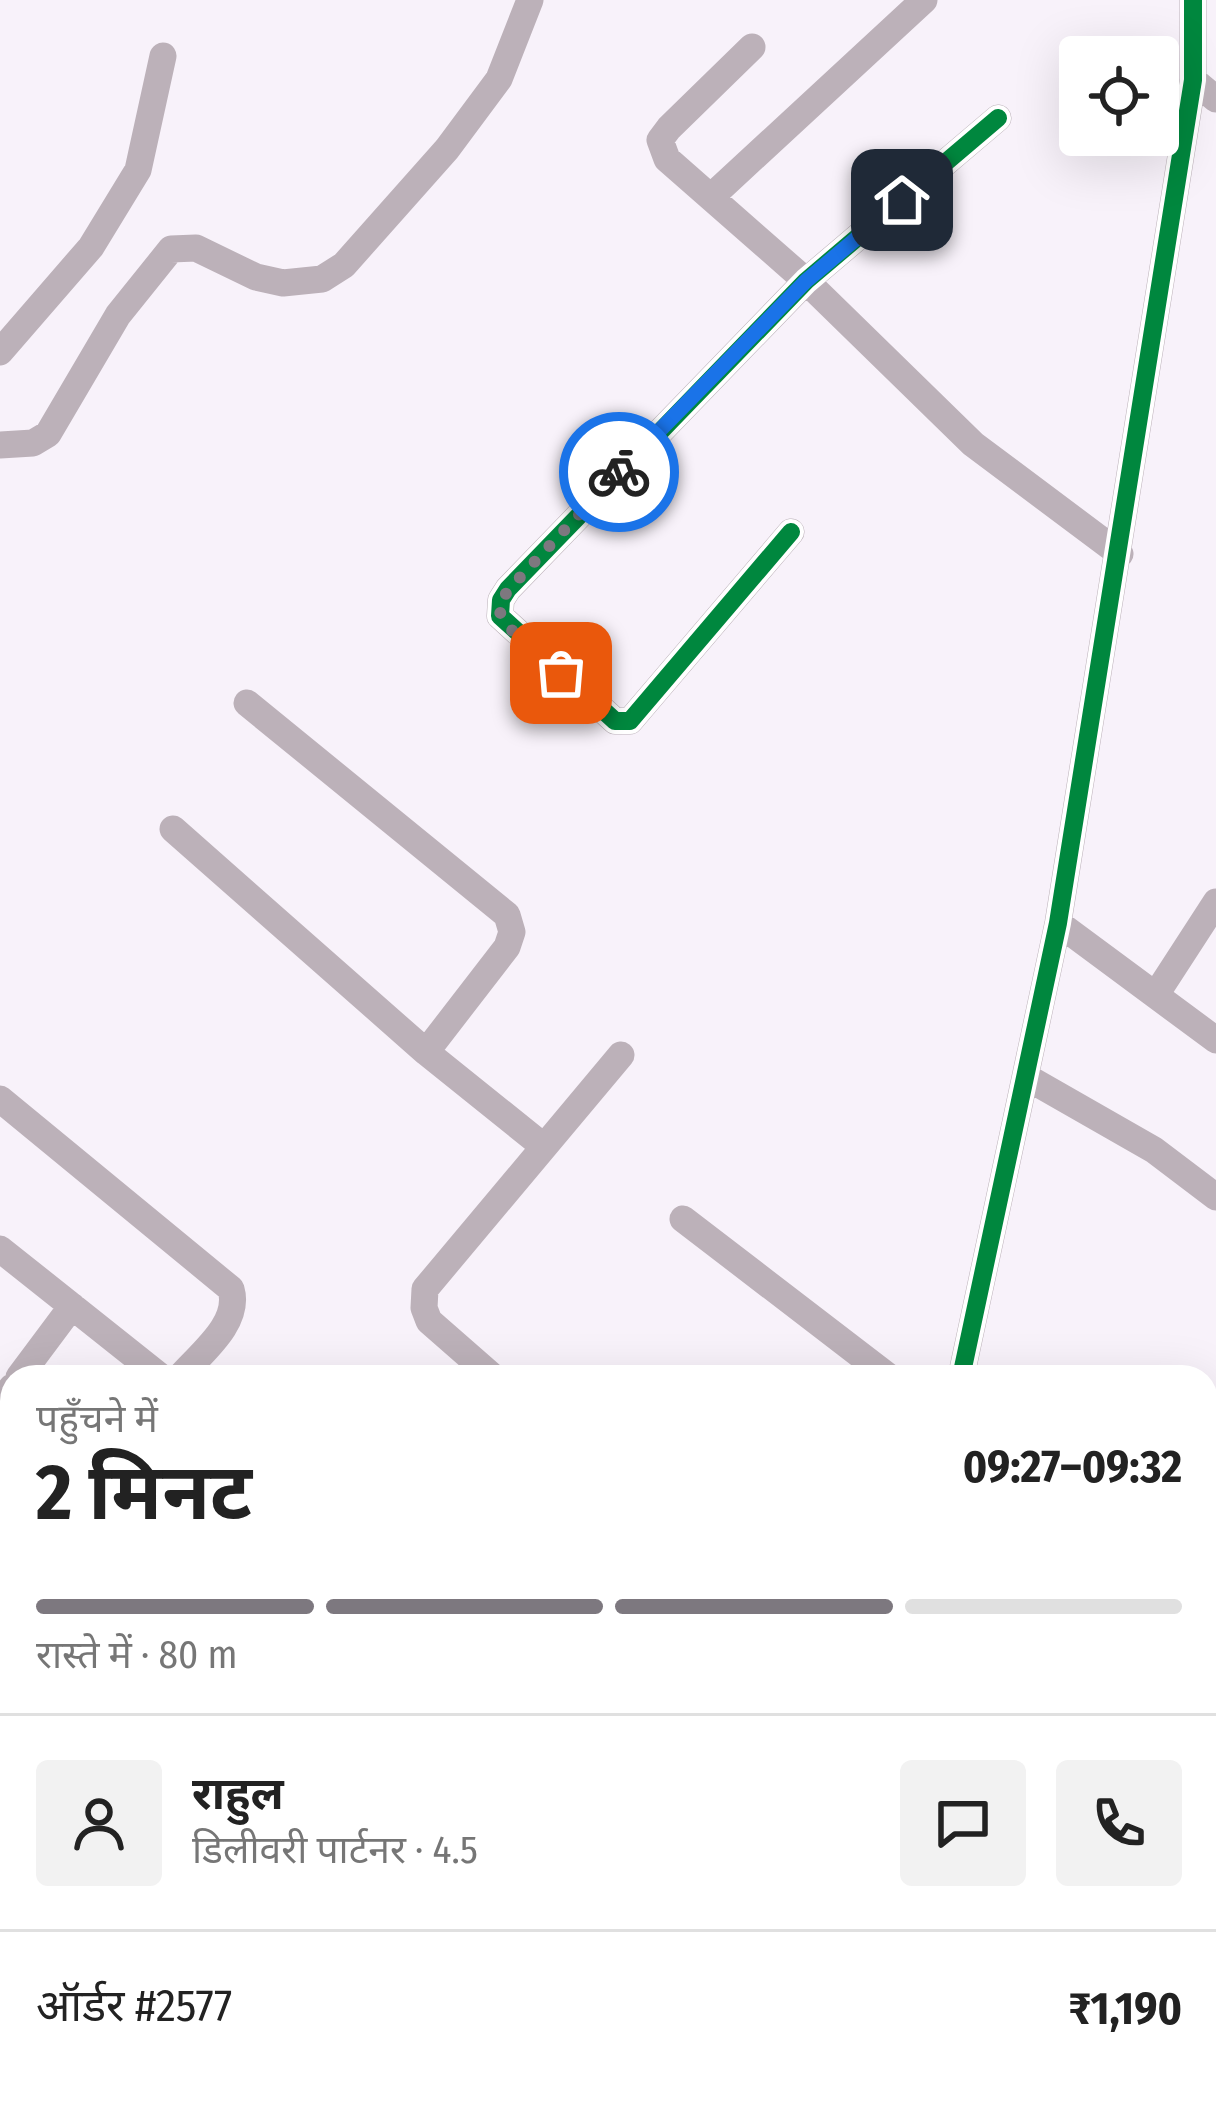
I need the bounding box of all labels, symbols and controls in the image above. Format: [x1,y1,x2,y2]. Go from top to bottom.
map controls [1059,36,1179,156]
button: locate [1059,36,1179,156]
pin [851,149,953,251]
icon: home [869,167,935,233]
courier [559,412,679,532]
icon: bike [586,439,652,505]
pin [510,622,612,724]
icon: bag [528,640,594,706]
text: पहुँचने में [36,1396,158,1442]
text: 09:27–09:32 [963,1440,1182,1494]
text: 2 मिनट [36,1446,252,1540]
text: रास्ते में · 80 m [36,1632,238,1678]
button: person [36,1760,162,1886]
button: chat [900,1760,1026,1886]
button: phone [1056,1760,1182,1886]
text: राहुल [192,1767,284,1821]
text: डिलीवरी पार्टनर · 4.5 [192,1827,478,1873]
text: ऑर्डर #2577 [36,1979,232,2033]
text: ₹1,190 [1068,1982,1182,2036]

